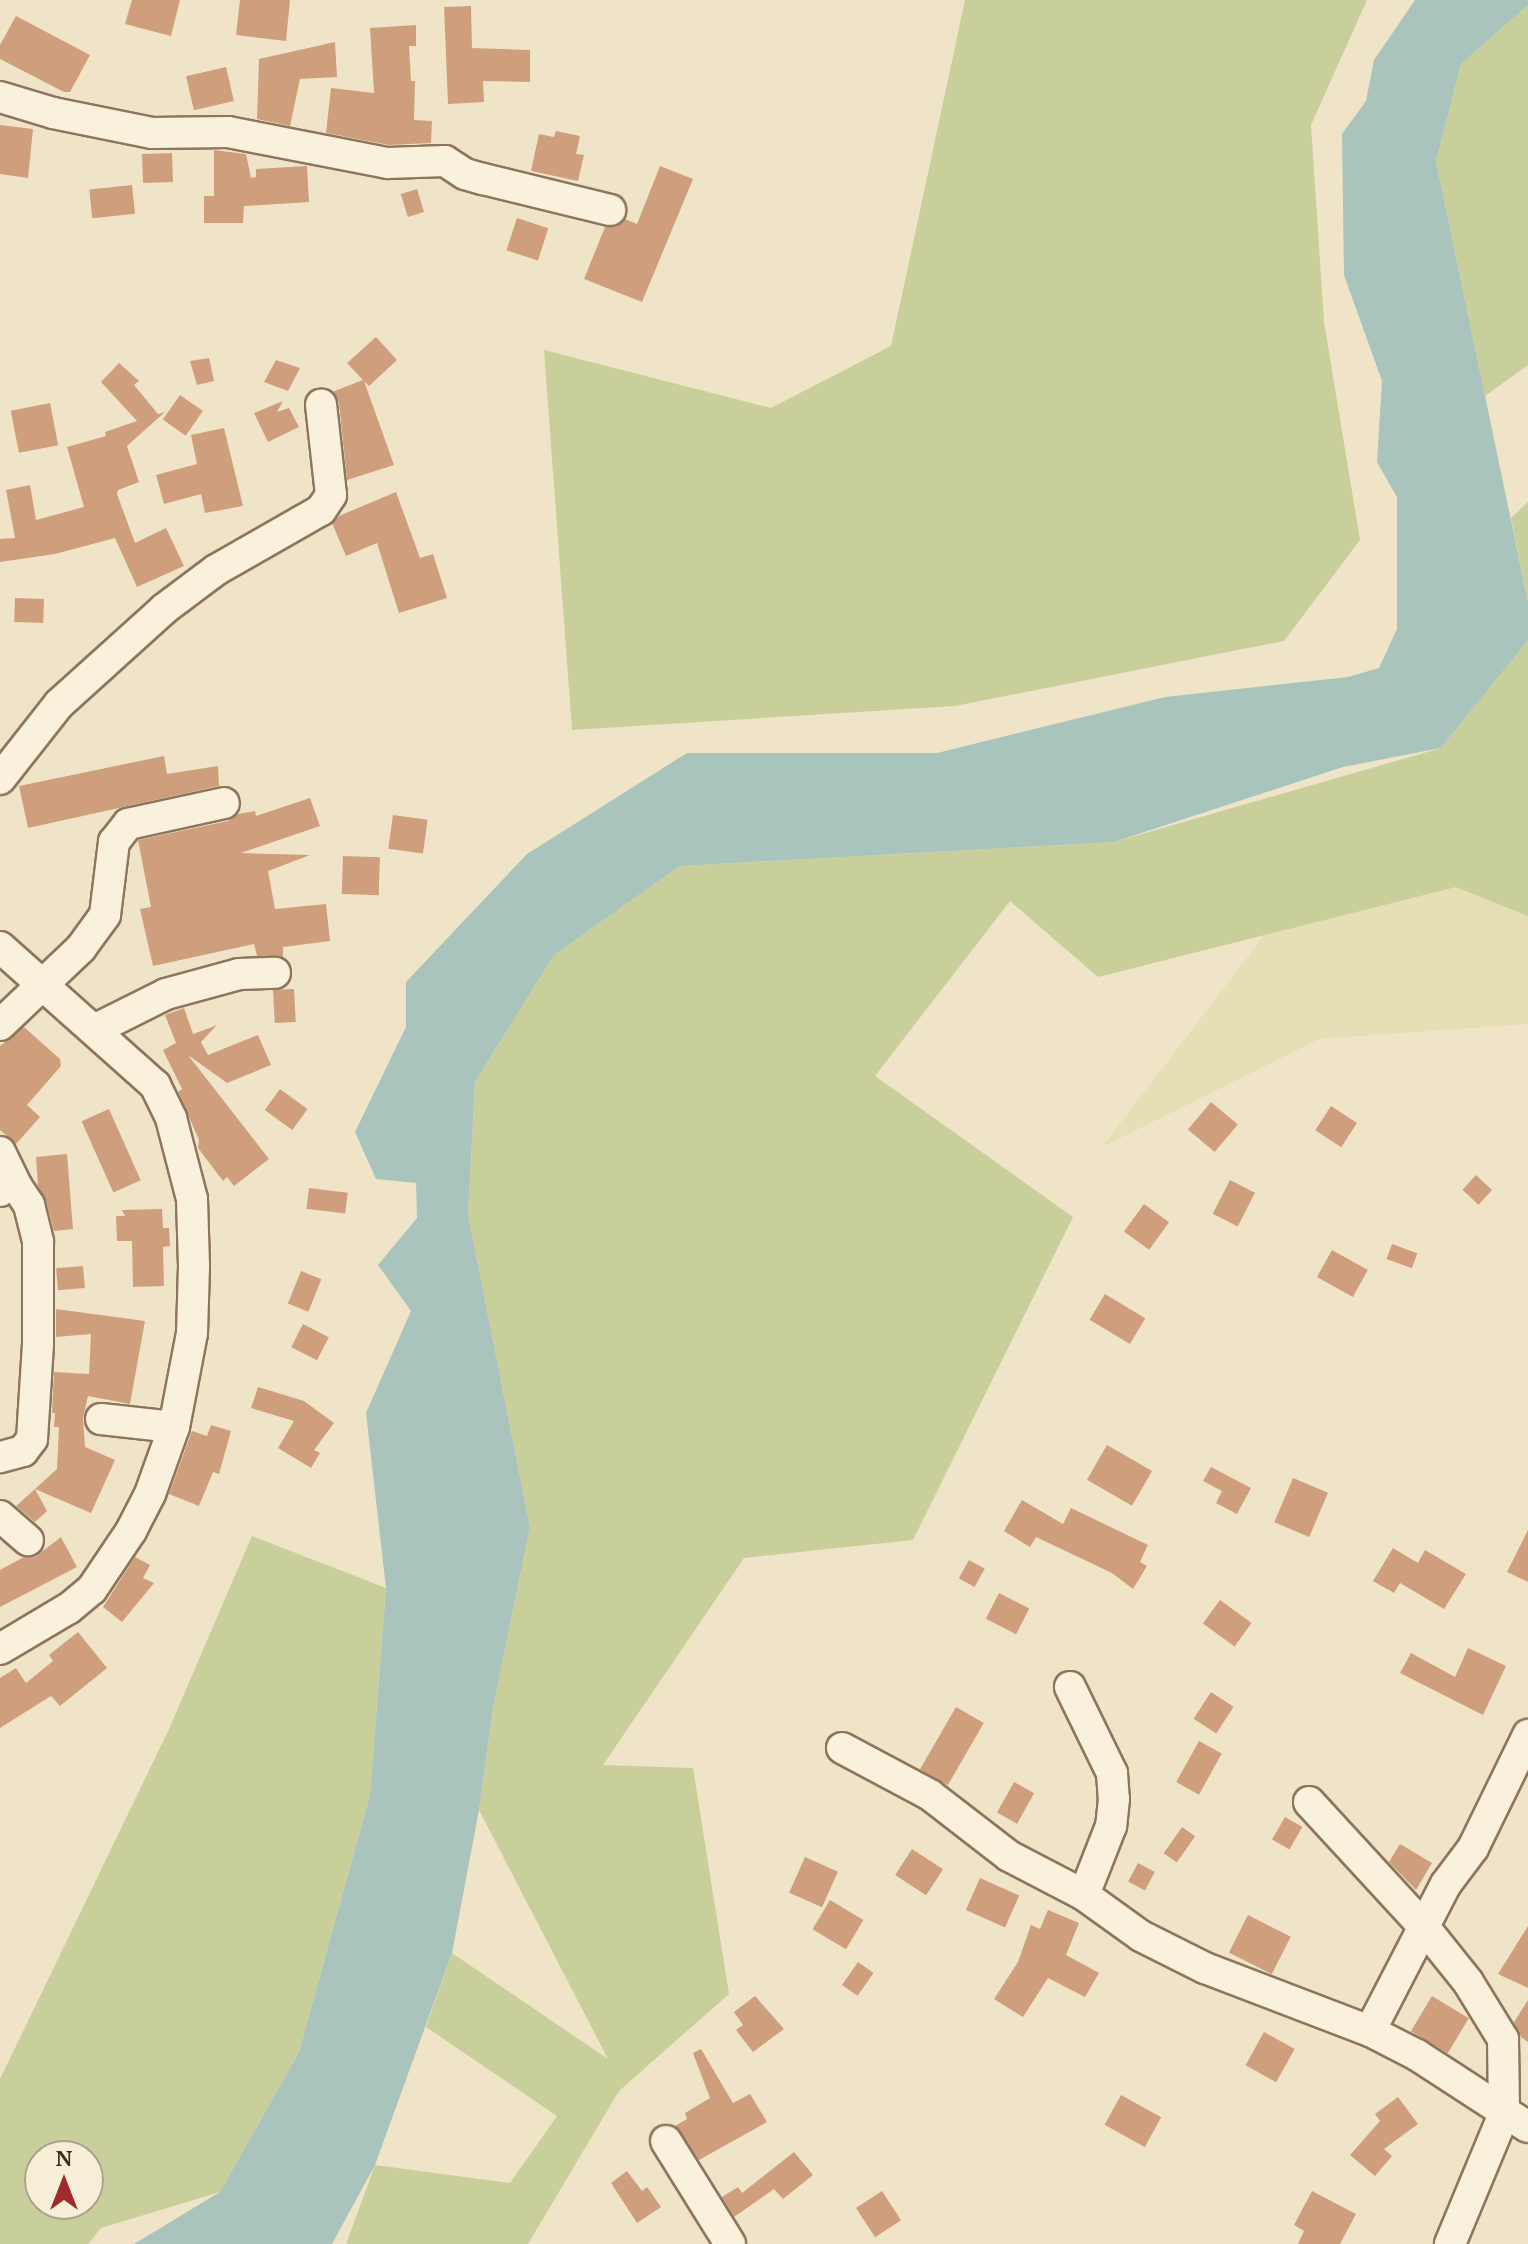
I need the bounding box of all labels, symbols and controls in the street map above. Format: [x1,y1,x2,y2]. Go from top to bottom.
north arrow [24,2140,104,2220]
text: N [56,2143,72,2172]

